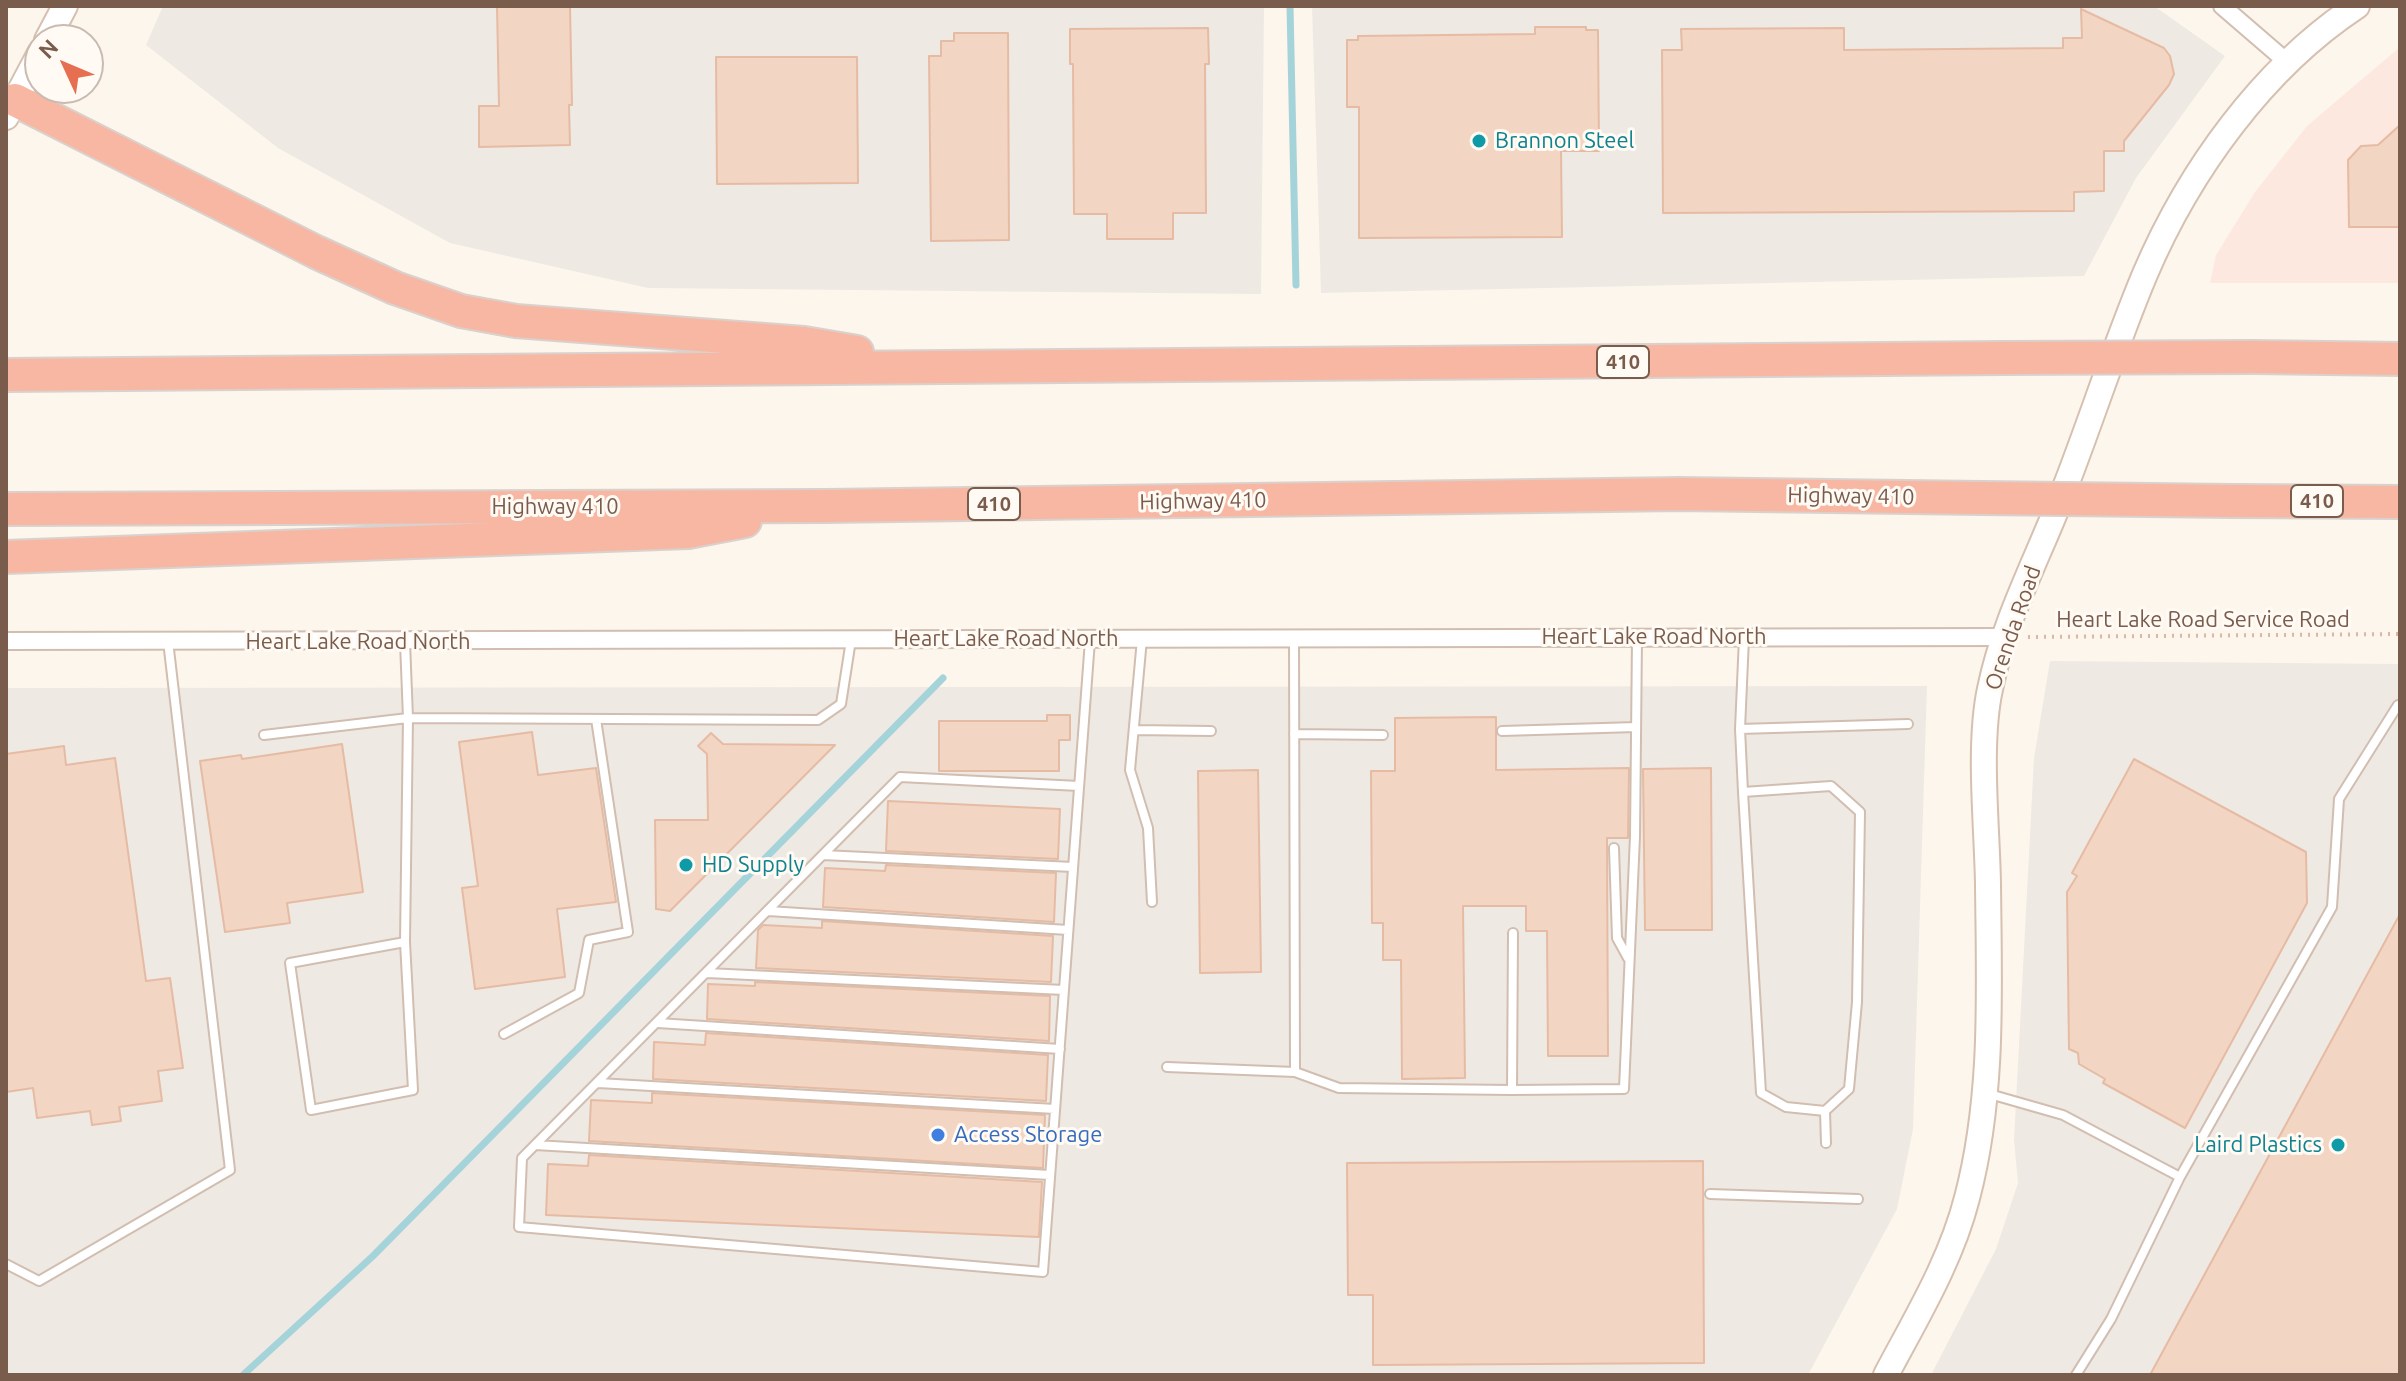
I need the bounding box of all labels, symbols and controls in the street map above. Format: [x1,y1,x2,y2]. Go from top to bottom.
north arrow [24,24,104,104]
text: N [33,34,63,63]
place label: Brannon Steel [1495,128,1634,154]
marker: Brannon Steel [1470,132,1488,150]
road number: 410 [1597,346,1649,378]
street label: Highway 410 [1787,482,1915,510]
road number: 410 [2291,485,2343,517]
street label: Highway 410 [1139,487,1267,515]
road number: 410 [968,488,1020,520]
street label: Highway 410 [491,494,619,520]
street label: Orenda Road [1979,562,2047,694]
street label: Heart Lake Road Service Road [2056,607,2350,633]
street label: Heart Lake Road North [1541,624,1767,650]
street label: Heart Lake Road North [893,626,1119,652]
street label: Heart Lake Road North [245,629,471,655]
place label: HD Supply [702,852,804,878]
marker: HD Supply [677,856,695,874]
place label: Access Storage [954,1122,1102,1148]
marker: Access Storage [929,1126,947,1144]
place label: Laird Plastics [2194,1132,2322,1158]
marker: Laird Plastics [2329,1136,2347,1154]

